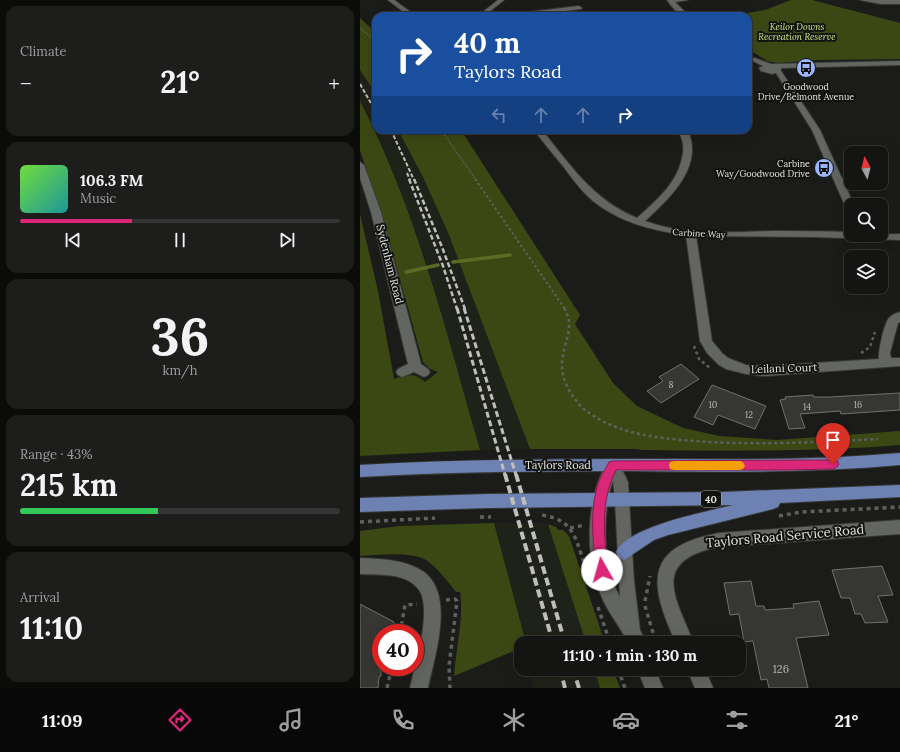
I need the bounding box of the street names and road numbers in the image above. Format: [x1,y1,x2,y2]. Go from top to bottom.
street label: Sydenham Road [373,223,407,306]
street label: Carbine Way [672,226,726,240]
street label: Leilani Court [751,360,818,376]
street label: Taylors Road [525,458,591,472]
road number: 40 [701,491,721,507]
street label: Taylors Road Service Road [705,521,865,551]

